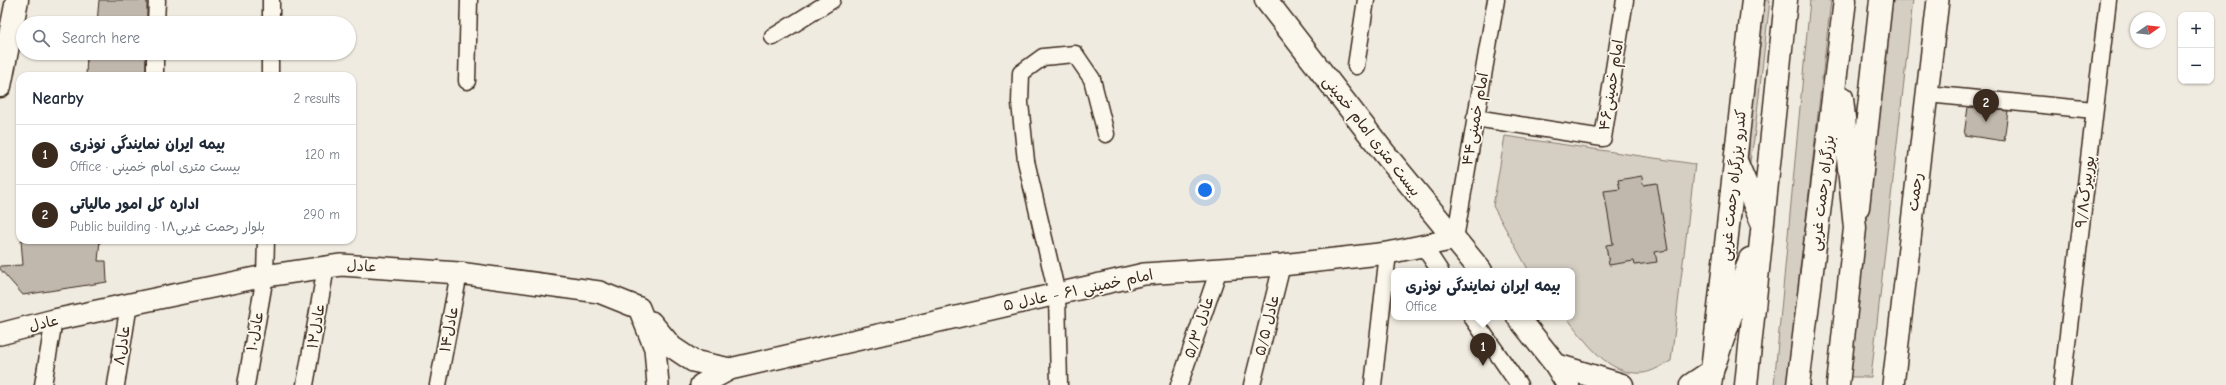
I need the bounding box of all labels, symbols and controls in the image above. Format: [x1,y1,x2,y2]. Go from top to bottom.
north arrow [2130,12,2166,48]
map controls [2178,12,2214,84]
button: + [2178,12,2214,48]
search box [16,16,356,60]
icon: search [30,27,52,49]
text: Search here [62,29,140,47]
street label: امام خمینی۴۶ [1595,38,1629,132]
button: − [2178,48,2214,84]
street label: ۴۴امام خمینی [1458,71,1494,167]
street label: بیست متری امام خمینی [1318,72,1425,201]
text: Nearby [32,89,83,108]
pin: 2 [1973,89,1999,122]
text: 2 results [293,91,340,106]
street label: کندرو بزرگراه رحمت غربی [1716,108,1751,262]
street label: بزرگراه رحمت غربی [1806,134,1839,252]
text: بیمه ایران نمایندگی نوذری [70,135,225,153]
text: 1 [42,147,48,162]
text: 120 m [305,147,340,162]
street label: پوربیرک۹/۸ [2072,155,2099,229]
text: Office · بیست متری امام خمینی [70,159,241,174]
street label: رحمت [1904,172,1926,212]
your location [1195,180,1215,200]
text: اداره کل امور مالیاتی [70,195,199,213]
text: 2 [42,207,48,222]
text: 290 m [303,207,340,222]
text: Public building · بلوار رحمت غربی۱۸ [70,219,265,234]
street label: عادل [346,256,378,276]
street label: امام خمینی ۶۱ - عادل ۵ [1001,265,1155,317]
popup [1391,268,1575,320]
text: بیمه ایران نمایندگی نوذری [1405,277,1561,295]
street label: عادل ۵/۵ [1251,292,1283,358]
street label: عادل ۵/۳ [1180,294,1218,360]
text: Office [1405,299,1437,314]
street label: عادل۱۲ [303,302,329,350]
street label: عادل۱۴ [436,304,462,354]
street label: عادل۱۰ [243,309,267,353]
street label: عادل [27,311,61,335]
street label: ۸عادل [110,323,134,367]
pin: 1 [1470,333,1496,366]

